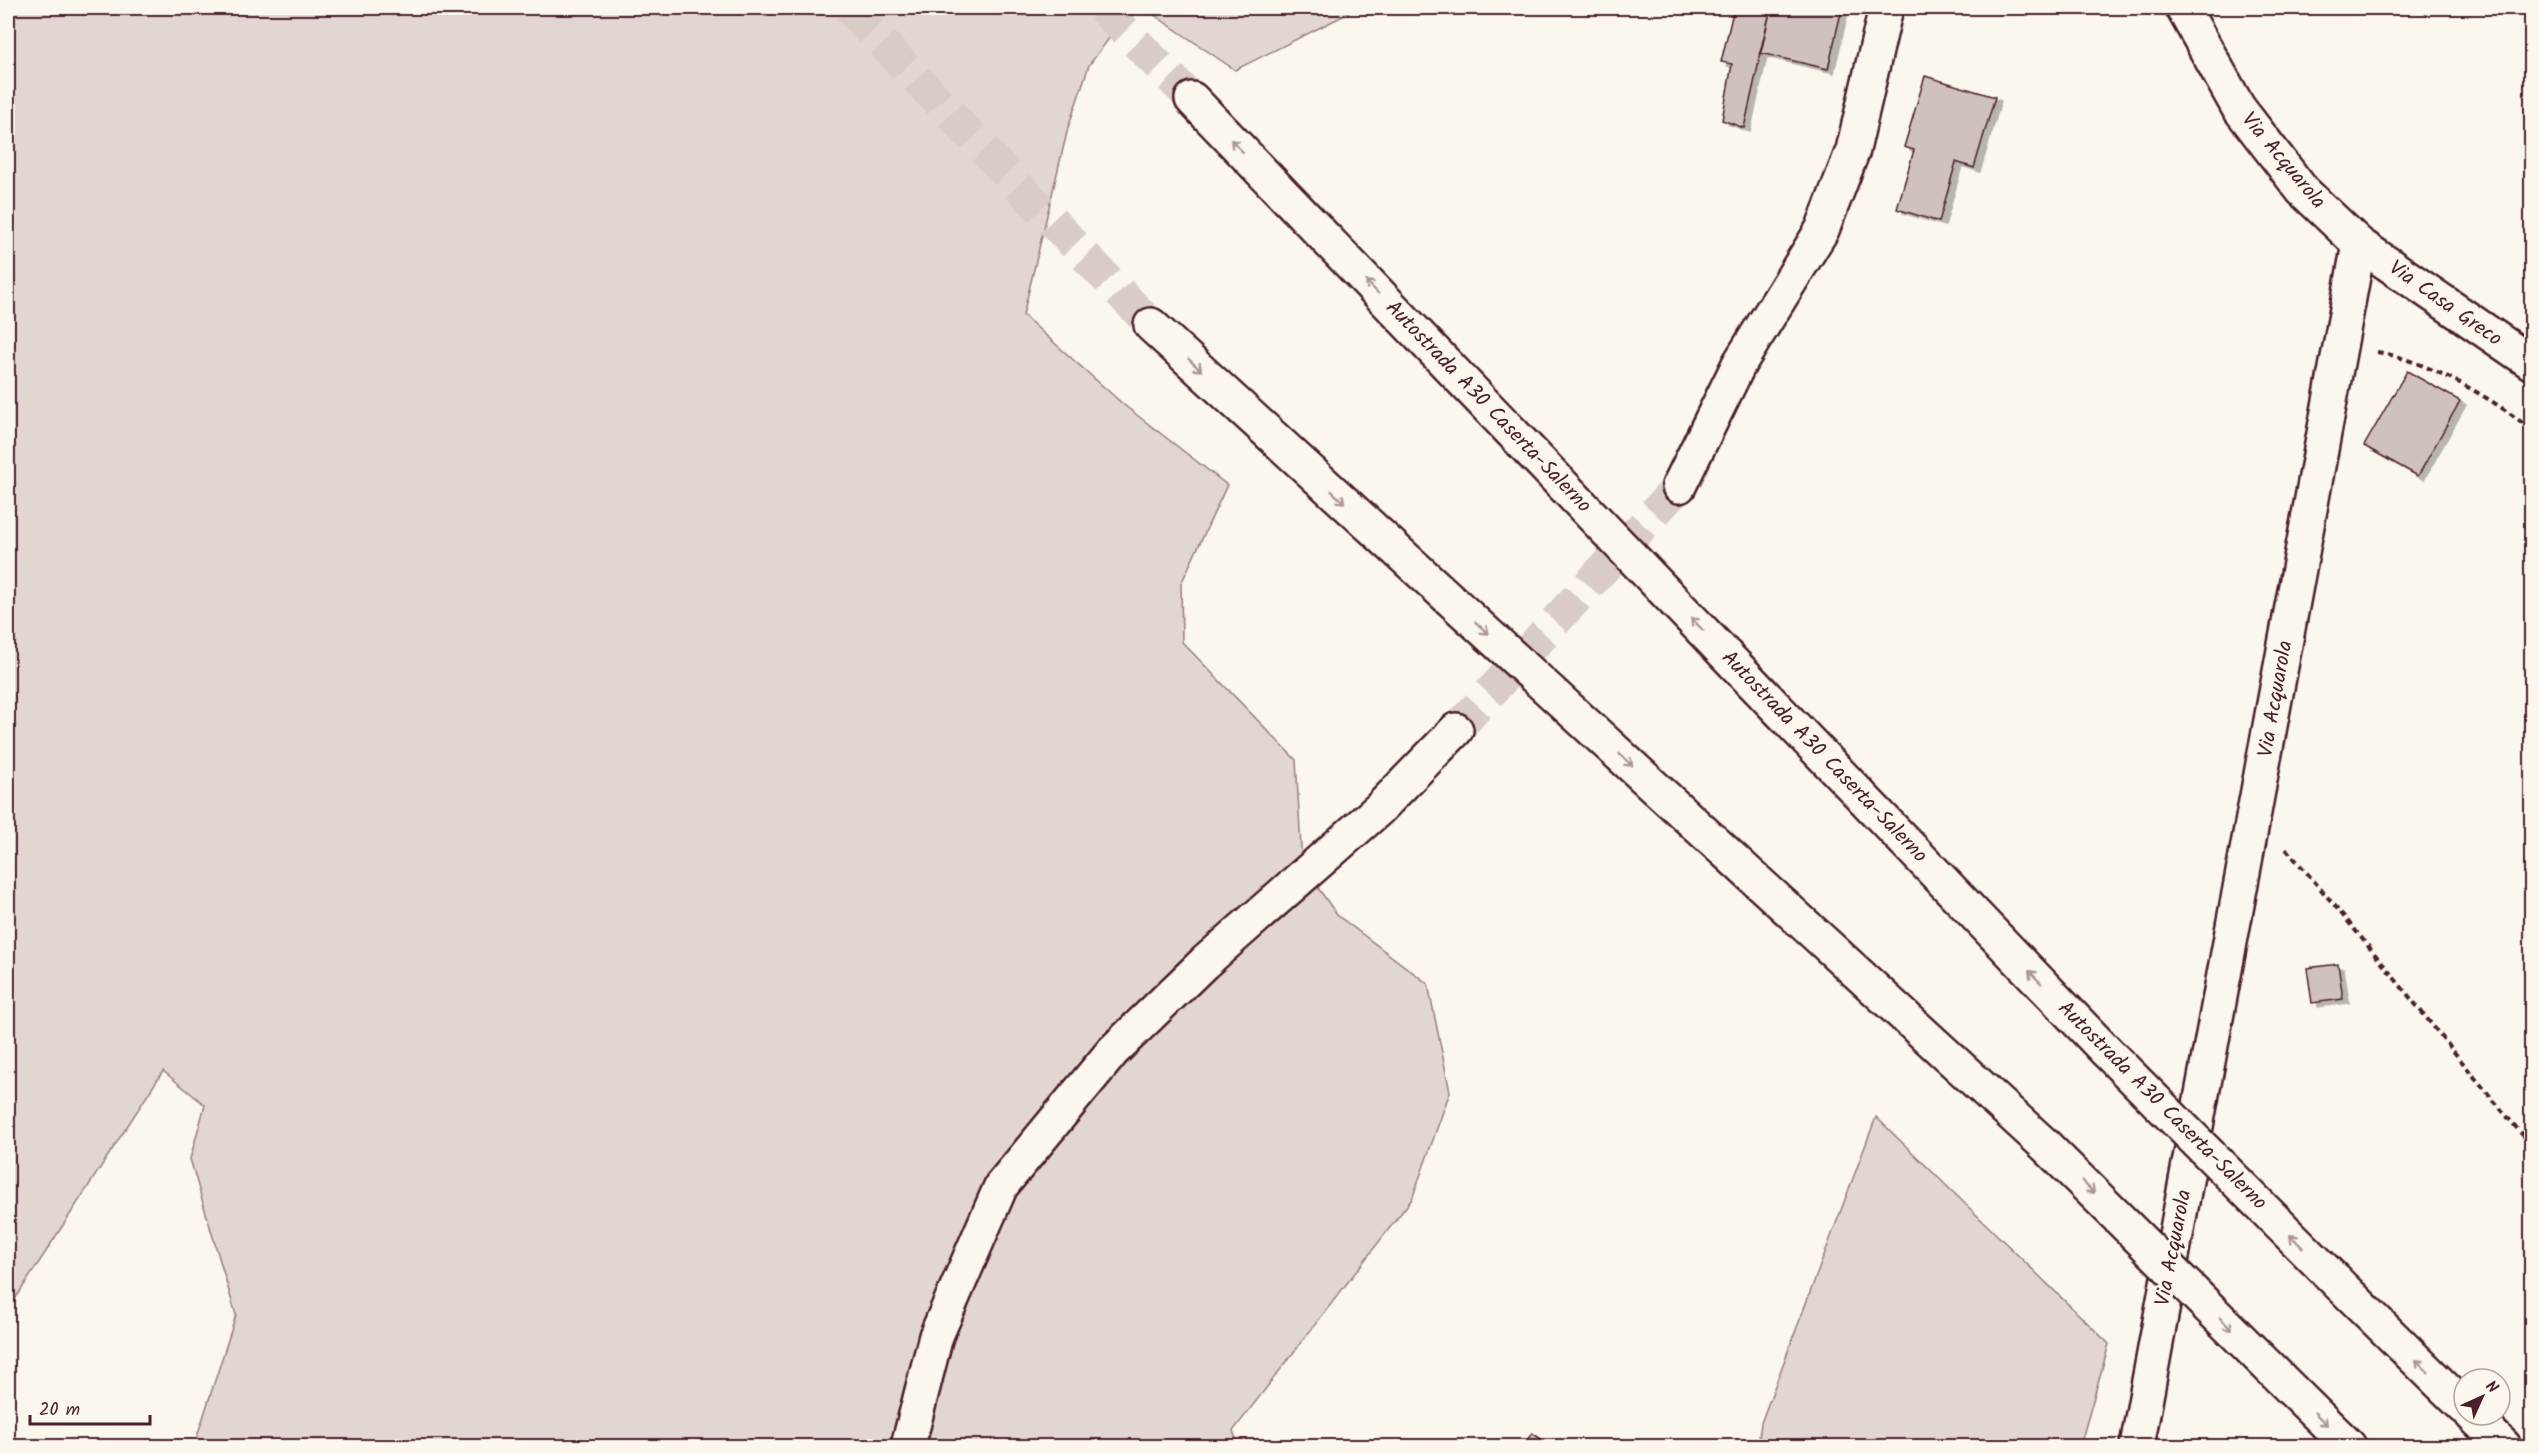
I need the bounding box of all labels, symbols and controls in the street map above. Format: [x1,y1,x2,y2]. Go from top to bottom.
street label: Via Acquarola [2232,105,2334,217]
one-way arrow [1230,138,1245,153]
street label: Via Casa Greco [2381,253,2509,355]
one-way arrow [1365,279,1380,294]
street label: Autostrada A30 Caserta-Salerno [1377,293,1599,521]
one-way arrow [1187,358,1202,372]
one-way arrow [1331,490,1346,504]
one-way arrow [1689,617,1704,632]
one-way arrow [1474,621,1489,635]
street label: Via Acquarola [2250,638,2302,760]
street label: Autostrada A30 Caserta-Salerno [1713,643,1935,871]
one-way arrow [1618,753,1633,767]
one-way arrow [2028,970,2042,985]
street label: Autostrada A30 Caserta-Salerno [2049,993,2275,1219]
one-way arrow [2080,1180,2095,1194]
street label: Via Acquarola [2147,1187,2201,1309]
one-way arrow [2289,1234,2304,1249]
one-way arrow [2219,1317,2234,1332]
one-way arrow [2415,1359,2430,1373]
north arrow [2452,1367,2512,1427]
text: N [2479,1375,2504,1400]
scale bar [30,1388,150,1426]
text: 20 m [39,1396,80,1425]
one-way arrow [2313,1411,2328,1426]

